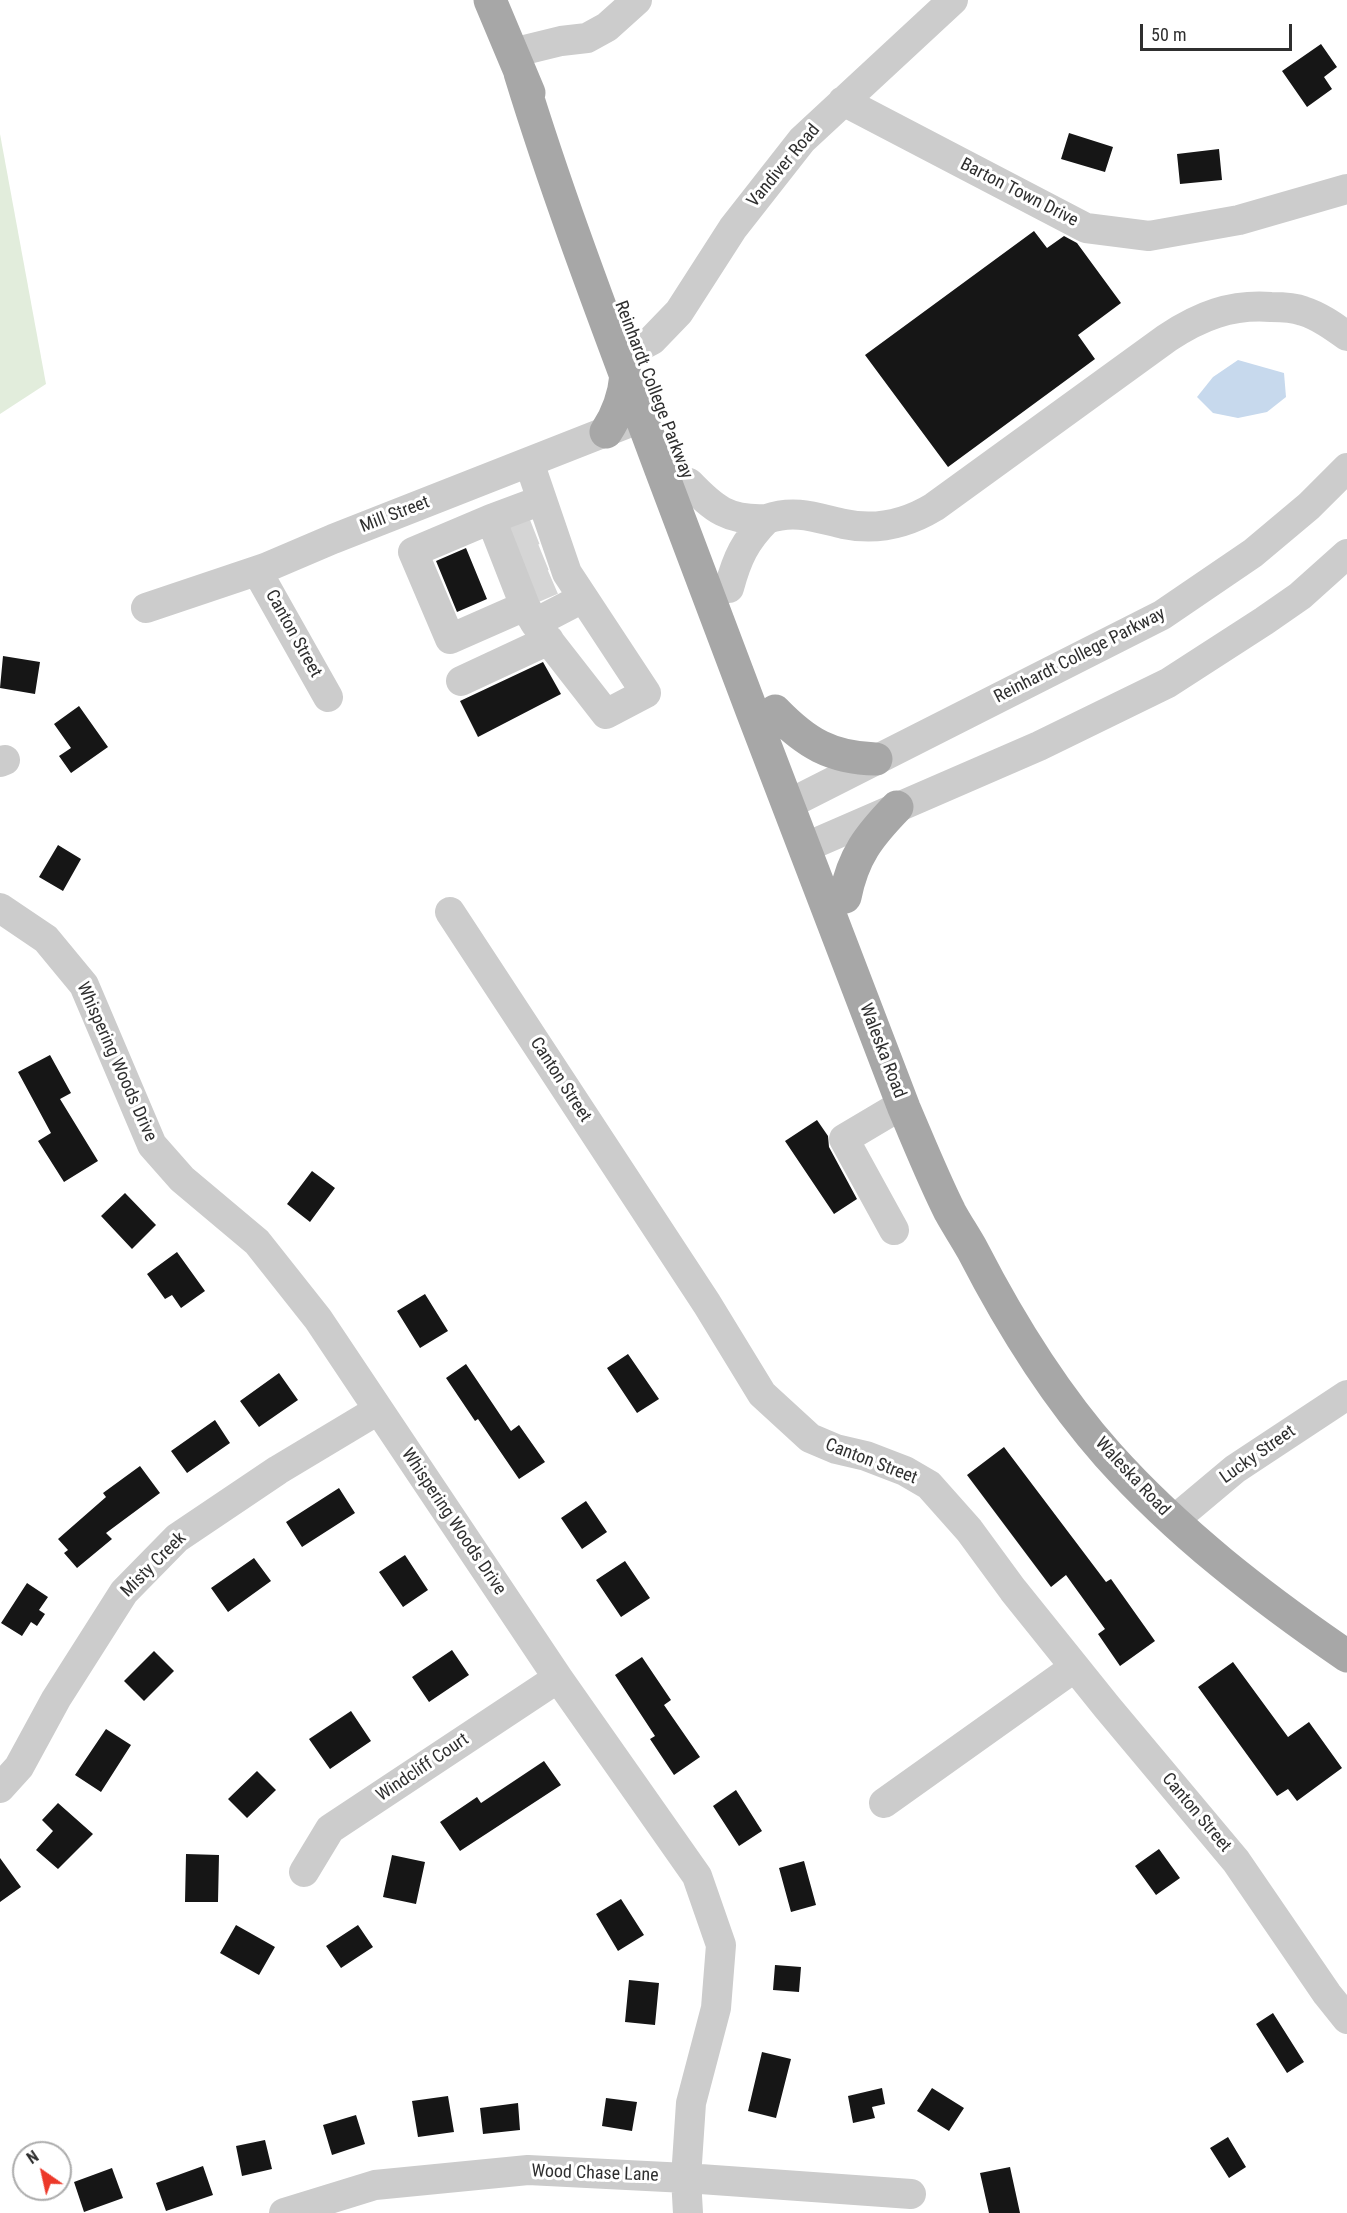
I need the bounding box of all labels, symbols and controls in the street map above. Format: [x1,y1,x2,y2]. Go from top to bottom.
scale bar [1143,12,1294,50]
text: 50 m [1151,24,1186,45]
street label: Vandiver Road [743,120,825,212]
street label: Barton Town Drive [956,154,1082,232]
street label: Reinhardt College Parkway [609,298,697,482]
street label: Mill Street [357,492,433,538]
street label: Canton Street [260,586,326,682]
street label: Reinhardt College Parkway [991,603,1169,709]
street label: Whispering Woods Drive [71,979,161,1145]
street label: Waleska Road [854,1001,910,1101]
street label: Canton Street [525,1034,595,1126]
street label: Lucky Street [1216,1421,1300,1489]
street label: Waleska Road [1090,1433,1174,1521]
street label: Canton Street [822,1435,920,1489]
street label: Whispering Woods Drive [396,1445,510,1599]
street label: Misty Creek [117,1528,191,1602]
street label: Windcliff Court [373,1729,473,1807]
street label: Canton Street [1157,1769,1235,1857]
north arrow [12,2141,72,2201]
text: N [23,2147,42,2168]
street label: Wood Chase Lane [531,2161,659,2187]

